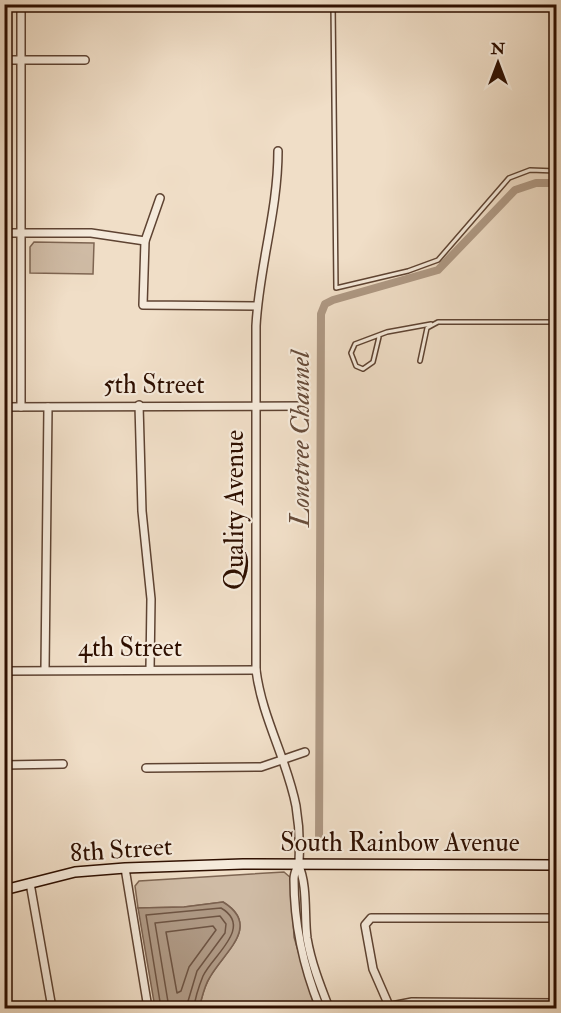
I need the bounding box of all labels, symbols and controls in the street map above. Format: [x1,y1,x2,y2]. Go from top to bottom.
north arrow [468,33,528,93]
text: N [490,39,506,59]
water label: Lonetree Channel [284,348,317,528]
street label: 5th Street [103,369,205,401]
street label: Quality Avenue [219,430,251,590]
street label: 4th Street [78,632,182,664]
street label: South Rainbow Avenue [280,827,520,859]
street label: 8th Street [69,830,173,870]

